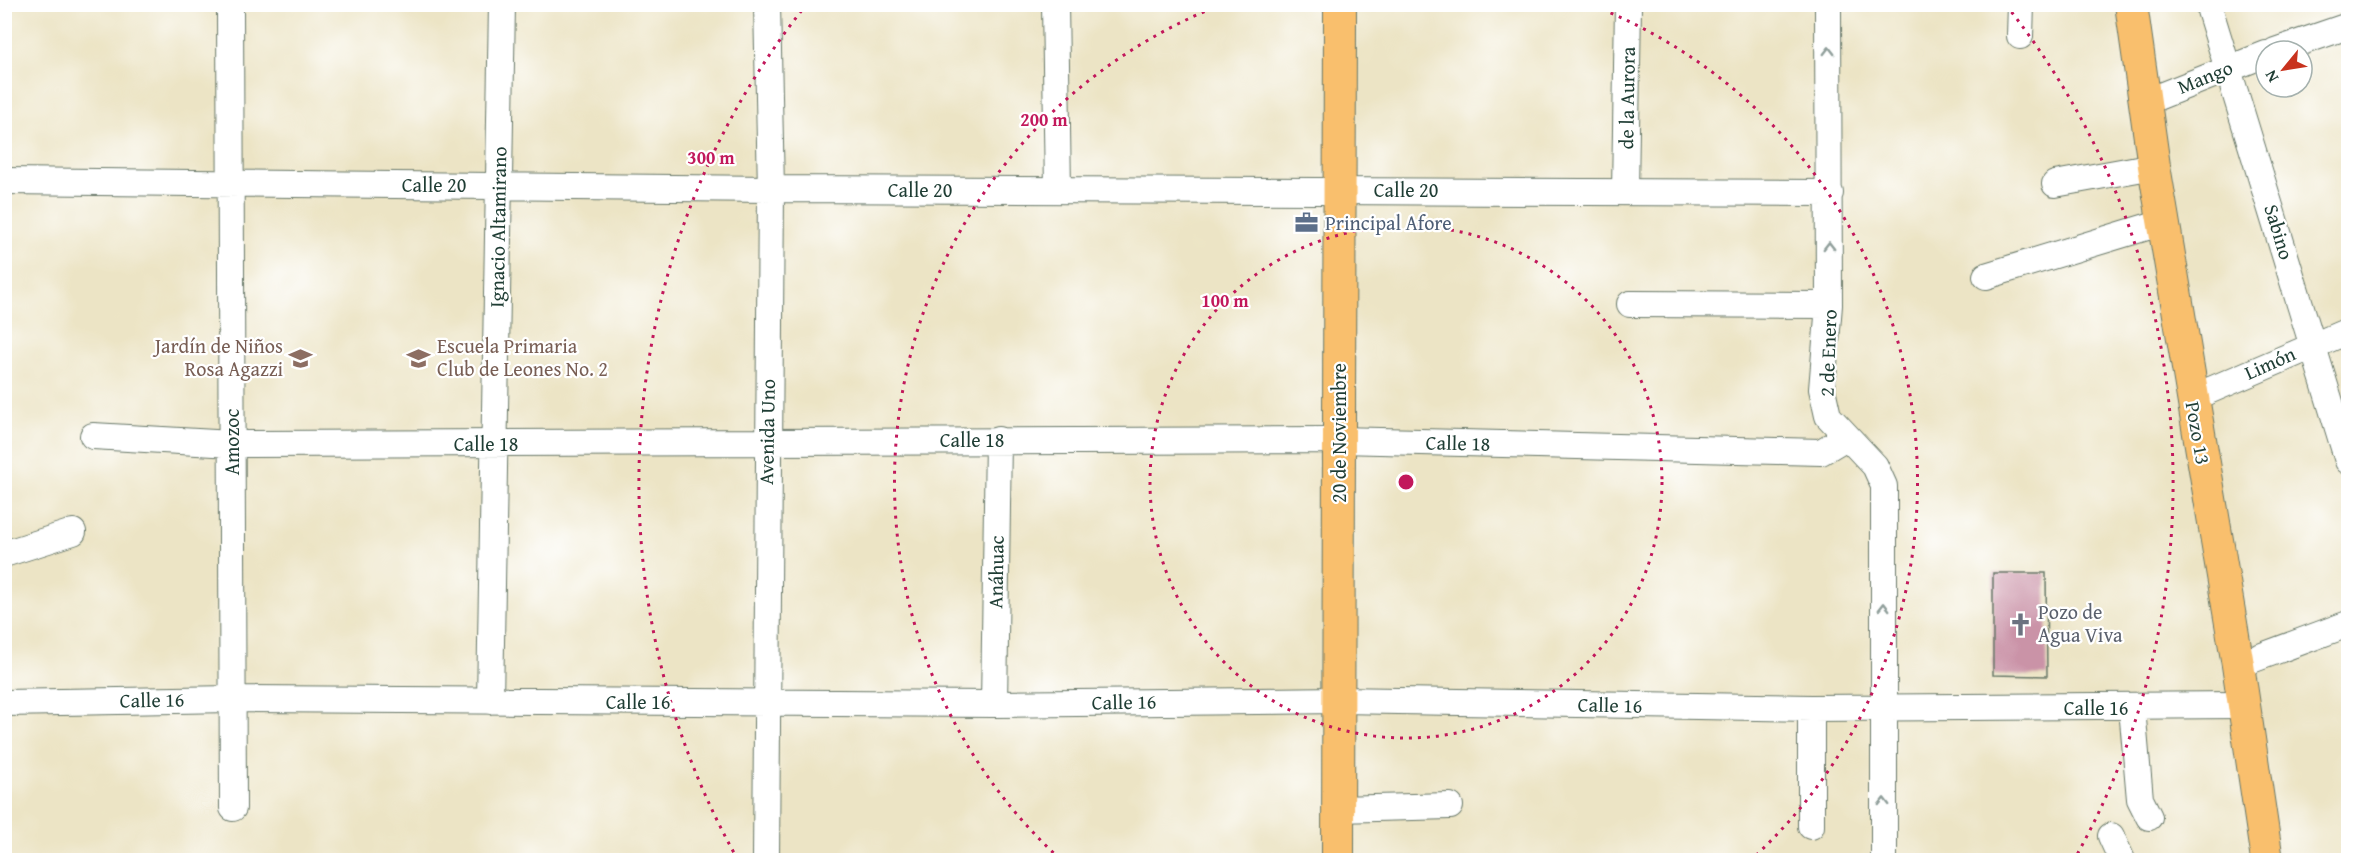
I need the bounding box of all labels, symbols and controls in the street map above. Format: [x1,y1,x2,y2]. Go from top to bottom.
north arrow [2254,39,2314,99]
street label: de la Aurora [1611,46,1642,150]
one-way arrow [1823,47,1835,56]
street label: Mango [2173,52,2237,101]
text: N [2258,66,2284,87]
text: 200 m [1020,106,1068,133]
text: 300 m [687,144,735,171]
street label: Ignacio Altamirano [482,146,513,308]
street label: Calle 20 [402,170,466,199]
street label: Calle 20 [888,175,952,204]
street label: Calle 20 [1374,175,1438,204]
street label: Sabino [2257,201,2302,263]
place label: Principal Afore [1325,208,1452,237]
office icon: Principal Afore [1294,210,1320,236]
one-way arrow [1823,242,1835,251]
text: 100 m [1201,287,1249,314]
street label: 2 de Enero [1811,309,1844,397]
place label: Jardín de Niños Rosa Agazzi [152,331,283,383]
place label: Escuela Primaria Club de Leones No. 2 [437,331,608,383]
street label: Limón [2240,338,2300,387]
school or university icon: Jardín de Niños Rosa Agazzi [288,345,314,371]
school or university icon: Escuela Primaria Club de Leones No. 2 [406,345,432,371]
street label: 20 de Noviembre [1324,363,1353,503]
street label: Avenida Uno [751,379,782,485]
street label: Pozo 13 [2179,399,2218,467]
street label: Amozoc [217,409,246,475]
street label: Calle 18 [940,425,1004,454]
street label: Calle 18 [1425,427,1491,458]
street label: Calle 18 [454,429,518,458]
centre of rings [1396,472,1416,492]
street label: Anáhuac [980,535,1011,609]
place label: Pozo de Agua Viva [2038,597,2123,649]
one-way arrow [1878,603,1890,612]
church icon: Pozo de Agua Viva [2007,611,2033,637]
street label: Calle 16 [119,684,185,715]
street label: Calle 16 [1091,686,1157,717]
street label: Calle 16 [606,687,670,716]
street label: Calle 16 [1577,689,1643,720]
street label: Calle 16 [2064,693,2128,722]
one-way arrow [1878,798,1890,807]

